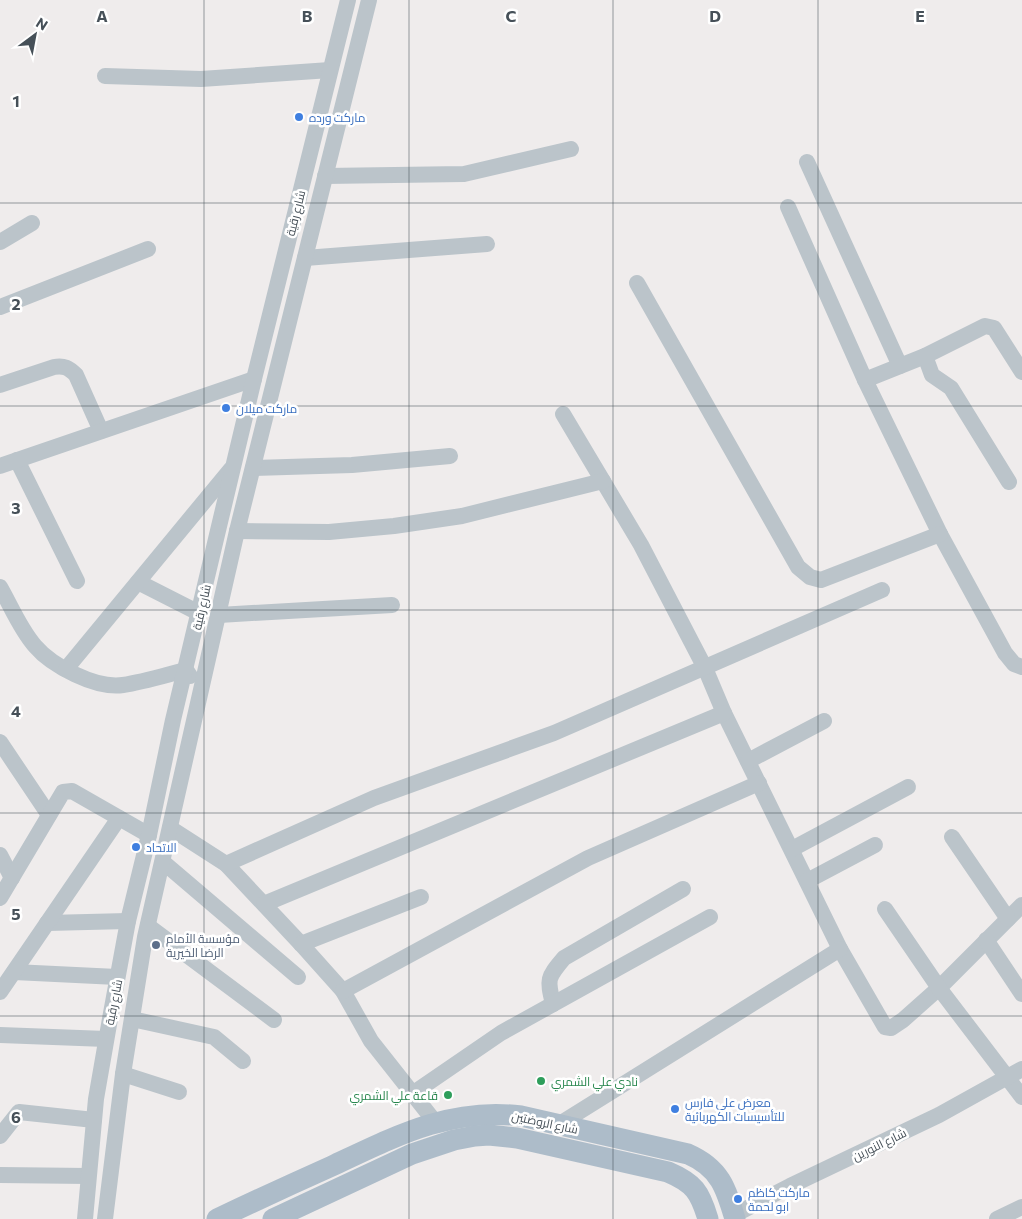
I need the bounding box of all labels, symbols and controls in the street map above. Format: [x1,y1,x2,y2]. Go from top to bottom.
text: A [96,6,108,25]
text: B [302,6,313,25]
text: C [506,6,517,25]
text: D [709,6,721,25]
text: E [915,6,925,25]
north arrow [10,10,60,60]
text: N [33,14,51,34]
text: 1 [12,91,20,110]
place label: ماركت ورده [309,110,366,125]
marker: ماركت ورده [293,111,305,123]
street label: شارع رقية [283,189,309,238]
text: 2 [11,294,21,313]
place label: ماركت ميلان [236,401,297,416]
marker: ماركت ميلان [220,402,232,414]
text: 3 [11,498,21,517]
street label: شارع رقية [189,583,215,632]
text: 4 [11,701,21,720]
place label: الاتحاد [146,840,177,854]
marker: الاتحاد [130,841,142,853]
text: 5 [11,904,21,923]
place label: مؤسسة الأمام الرضا الخيرية [166,931,240,960]
marker: مؤسسة الأمام الرضا الخيرية [150,939,162,951]
street label: شارع رقية [102,978,126,1027]
place label: نادي علي الشمري [551,1074,638,1092]
marker: نادي علي الشمري [535,1075,547,1087]
place label: قاعة علي الشمري [350,1088,438,1106]
marker: قاعة علي الشمري [442,1089,454,1101]
place label: معرض علي فارس للتأسيسات الكهربائية [685,1095,785,1124]
marker: معرض علي فارس للتأسيسات الكهربائية [669,1103,681,1115]
text: 6 [11,1107,21,1126]
street label: شارع الروضتين [510,1108,580,1138]
street label: شارع النورين [850,1125,909,1165]
place label: ماركت كاظم ابو لحمة [748,1185,810,1214]
marker: ماركت كاظم ابو لحمة [732,1193,744,1205]

